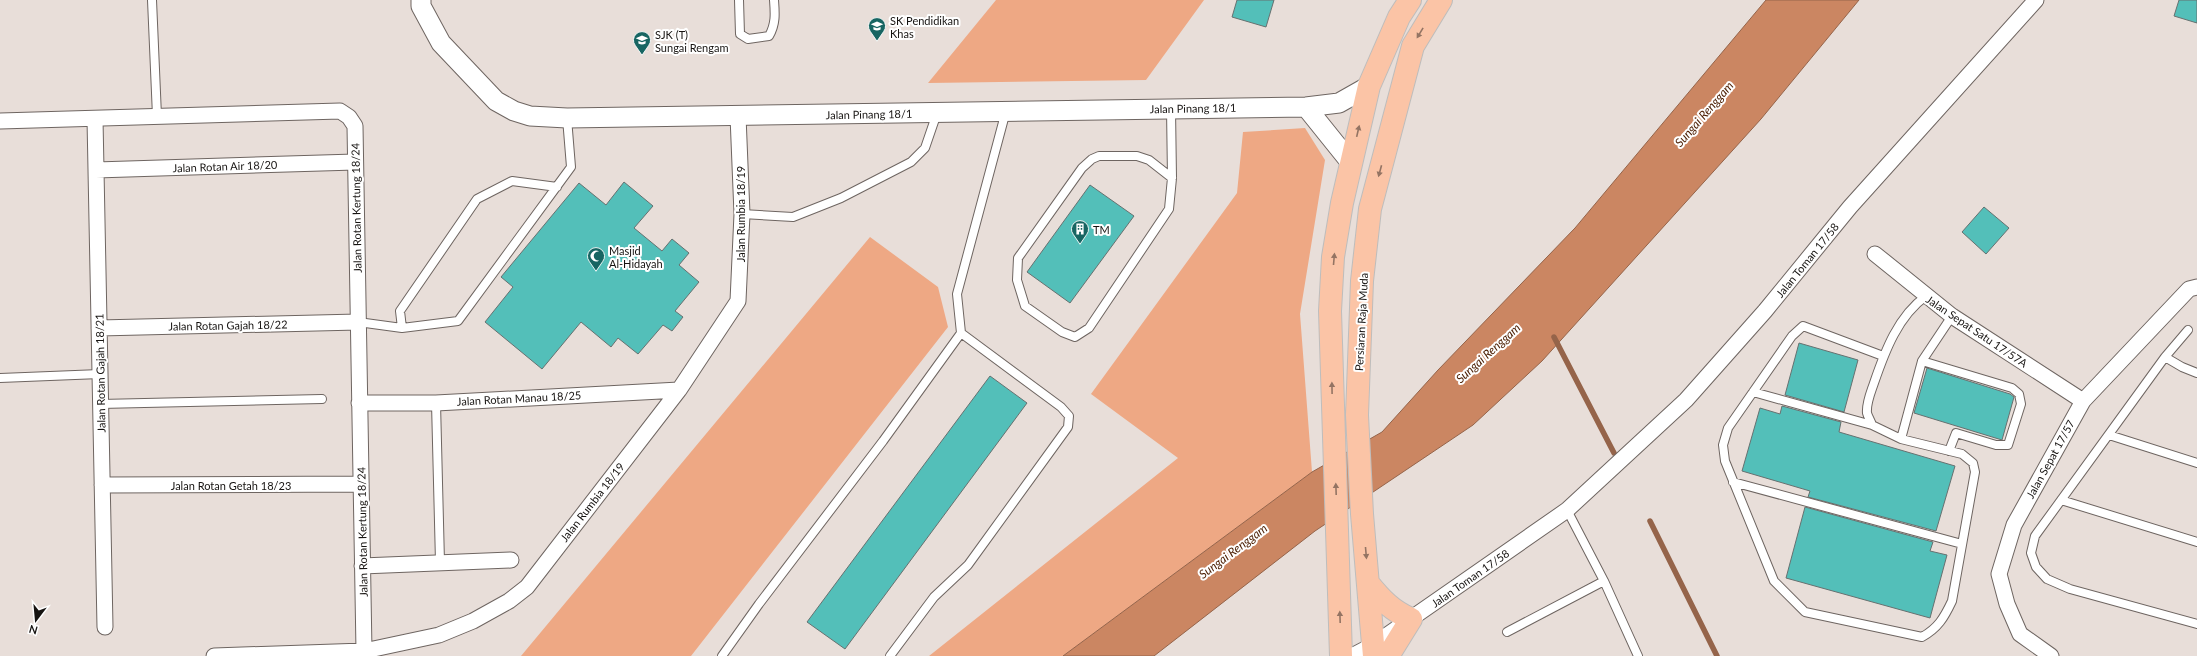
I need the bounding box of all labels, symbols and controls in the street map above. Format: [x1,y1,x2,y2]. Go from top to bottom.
place label: SK Pendidikan Khas [890,14,959,40]
school or university icon: SK Pendidikan Khas [867,16,887,41]
one-way arrow [1417,27,1424,39]
place label: SJK (T) Sungai Rengam [655,28,729,54]
school or university icon: SJK (T) Sungai Rengam [632,30,652,55]
water label: Sungai Renggam [1672,78,1736,150]
street label: Jalan Pinang 18/1 [1150,101,1236,115]
street label: Jalan Pinang 18/1 [826,107,912,121]
one-way arrow [1356,125,1362,137]
street label: Jalan Rotan Kertung 18/24 [348,142,364,273]
street label: Jalan Rotan Air 18/20 [172,158,278,174]
one-way arrow [1377,165,1383,177]
street label: Jalan Rumbia 18/19 [734,166,747,262]
building icon: TM [1070,219,1090,244]
street label: Jalan Toman 17/58 [1773,220,1841,300]
place label: TM [1093,223,1110,236]
place label: Masjid Al-Hidayah [609,244,663,270]
mosque icon: Masjid Al-Hidayah [586,246,606,271]
one-way arrow [1330,253,1337,265]
street label: Persiaran Raja Muda [1352,273,1370,371]
street label: Jalan Sepat Satu 17/57A [1924,292,2030,370]
street label: Jalan Rotan Gajah 18/21 [92,313,108,433]
street label: Jalan Rotan Gajah 18/22 [168,317,288,333]
water label: Sungai Renggam [1453,320,1523,386]
one-way arrow [1329,382,1336,394]
street label: Jalan Rotan Manau 18/25 [456,388,582,408]
street label: Jalan Sepat 17/57 [2023,418,2077,500]
street label: Jalan Rumbia 18/19 [557,460,627,544]
street label: Jalan Rotan Kertung 18/24 [354,466,370,597]
street label: Jalan Rotan Getah 18/23 [171,479,291,492]
one-way arrow [1333,482,1339,495]
water label: Sungai Renggam [1196,520,1270,582]
street label: Jalan Toman 17/58 [1429,546,1511,610]
one-way arrow [1362,547,1369,559]
north arrow [16,600,56,640]
one-way arrow [1337,610,1343,623]
text: N [27,623,39,638]

